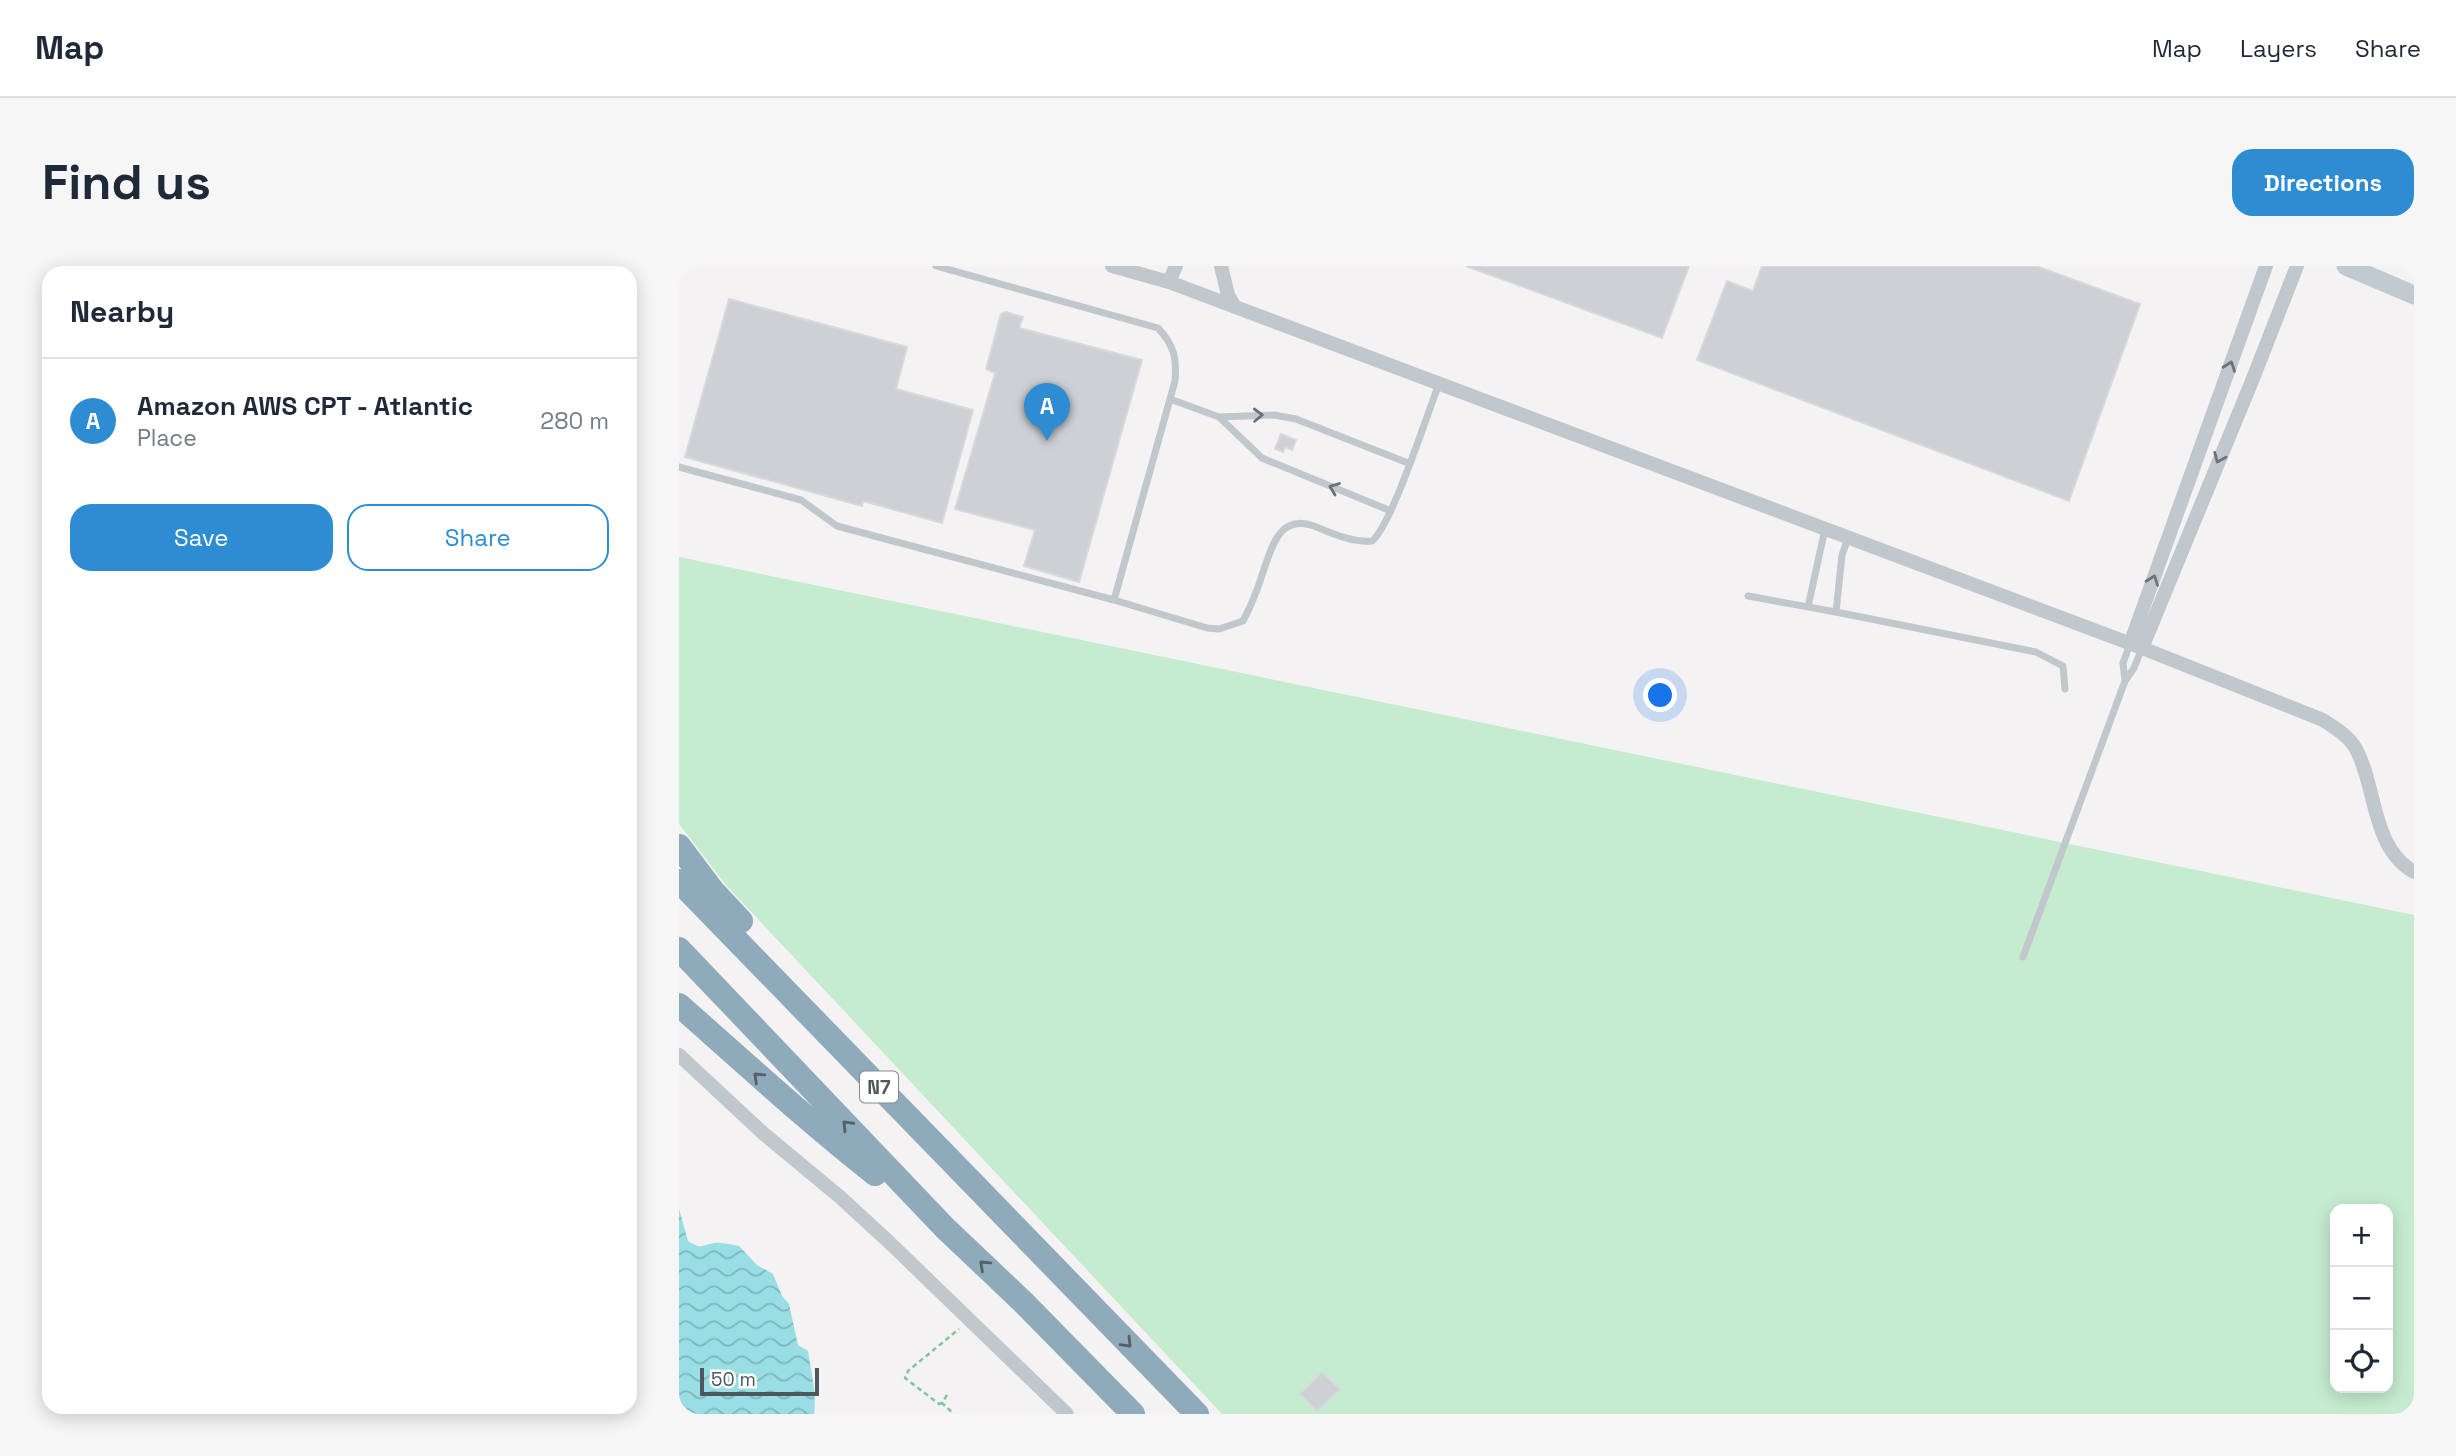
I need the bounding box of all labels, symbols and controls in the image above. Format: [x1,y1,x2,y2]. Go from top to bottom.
text: Map [35,27,104,69]
text: Map [2152,33,2202,64]
text: Layers [2240,33,2317,64]
text: Share [2355,33,2421,64]
button: Directions [2232,149,2414,216]
text: Find us [42,151,211,213]
text: Nearby [70,292,174,331]
one-way arrow [2222,361,2236,373]
pin: A [1024,383,1070,441]
text: Amazon AWS CPT - Atlantic [137,389,473,423]
text: A [86,406,100,436]
text: 280 m [540,406,609,436]
one-way arrow [1252,408,1263,423]
text: Place [137,423,197,453]
one-way arrow [2214,452,2228,464]
one-way arrow [1328,483,1340,497]
button: Save [70,504,333,571]
button: Share [347,504,609,571]
one-way arrow [2145,575,2159,587]
your location [1643,678,1677,712]
road number: N7 [860,1072,898,1102]
one-way arrow [753,1073,766,1086]
one-way arrow [843,1120,856,1133]
map controls [2330,1204,2393,1393]
button: + [2330,1204,2393,1267]
one-way arrow [979,1260,992,1273]
button: − [2330,1267,2393,1330]
button: locate [2330,1330,2393,1393]
one-way arrow [1119,1334,1132,1347]
scale bar [700,1365,819,1397]
text: 50 m [711,1367,756,1392]

